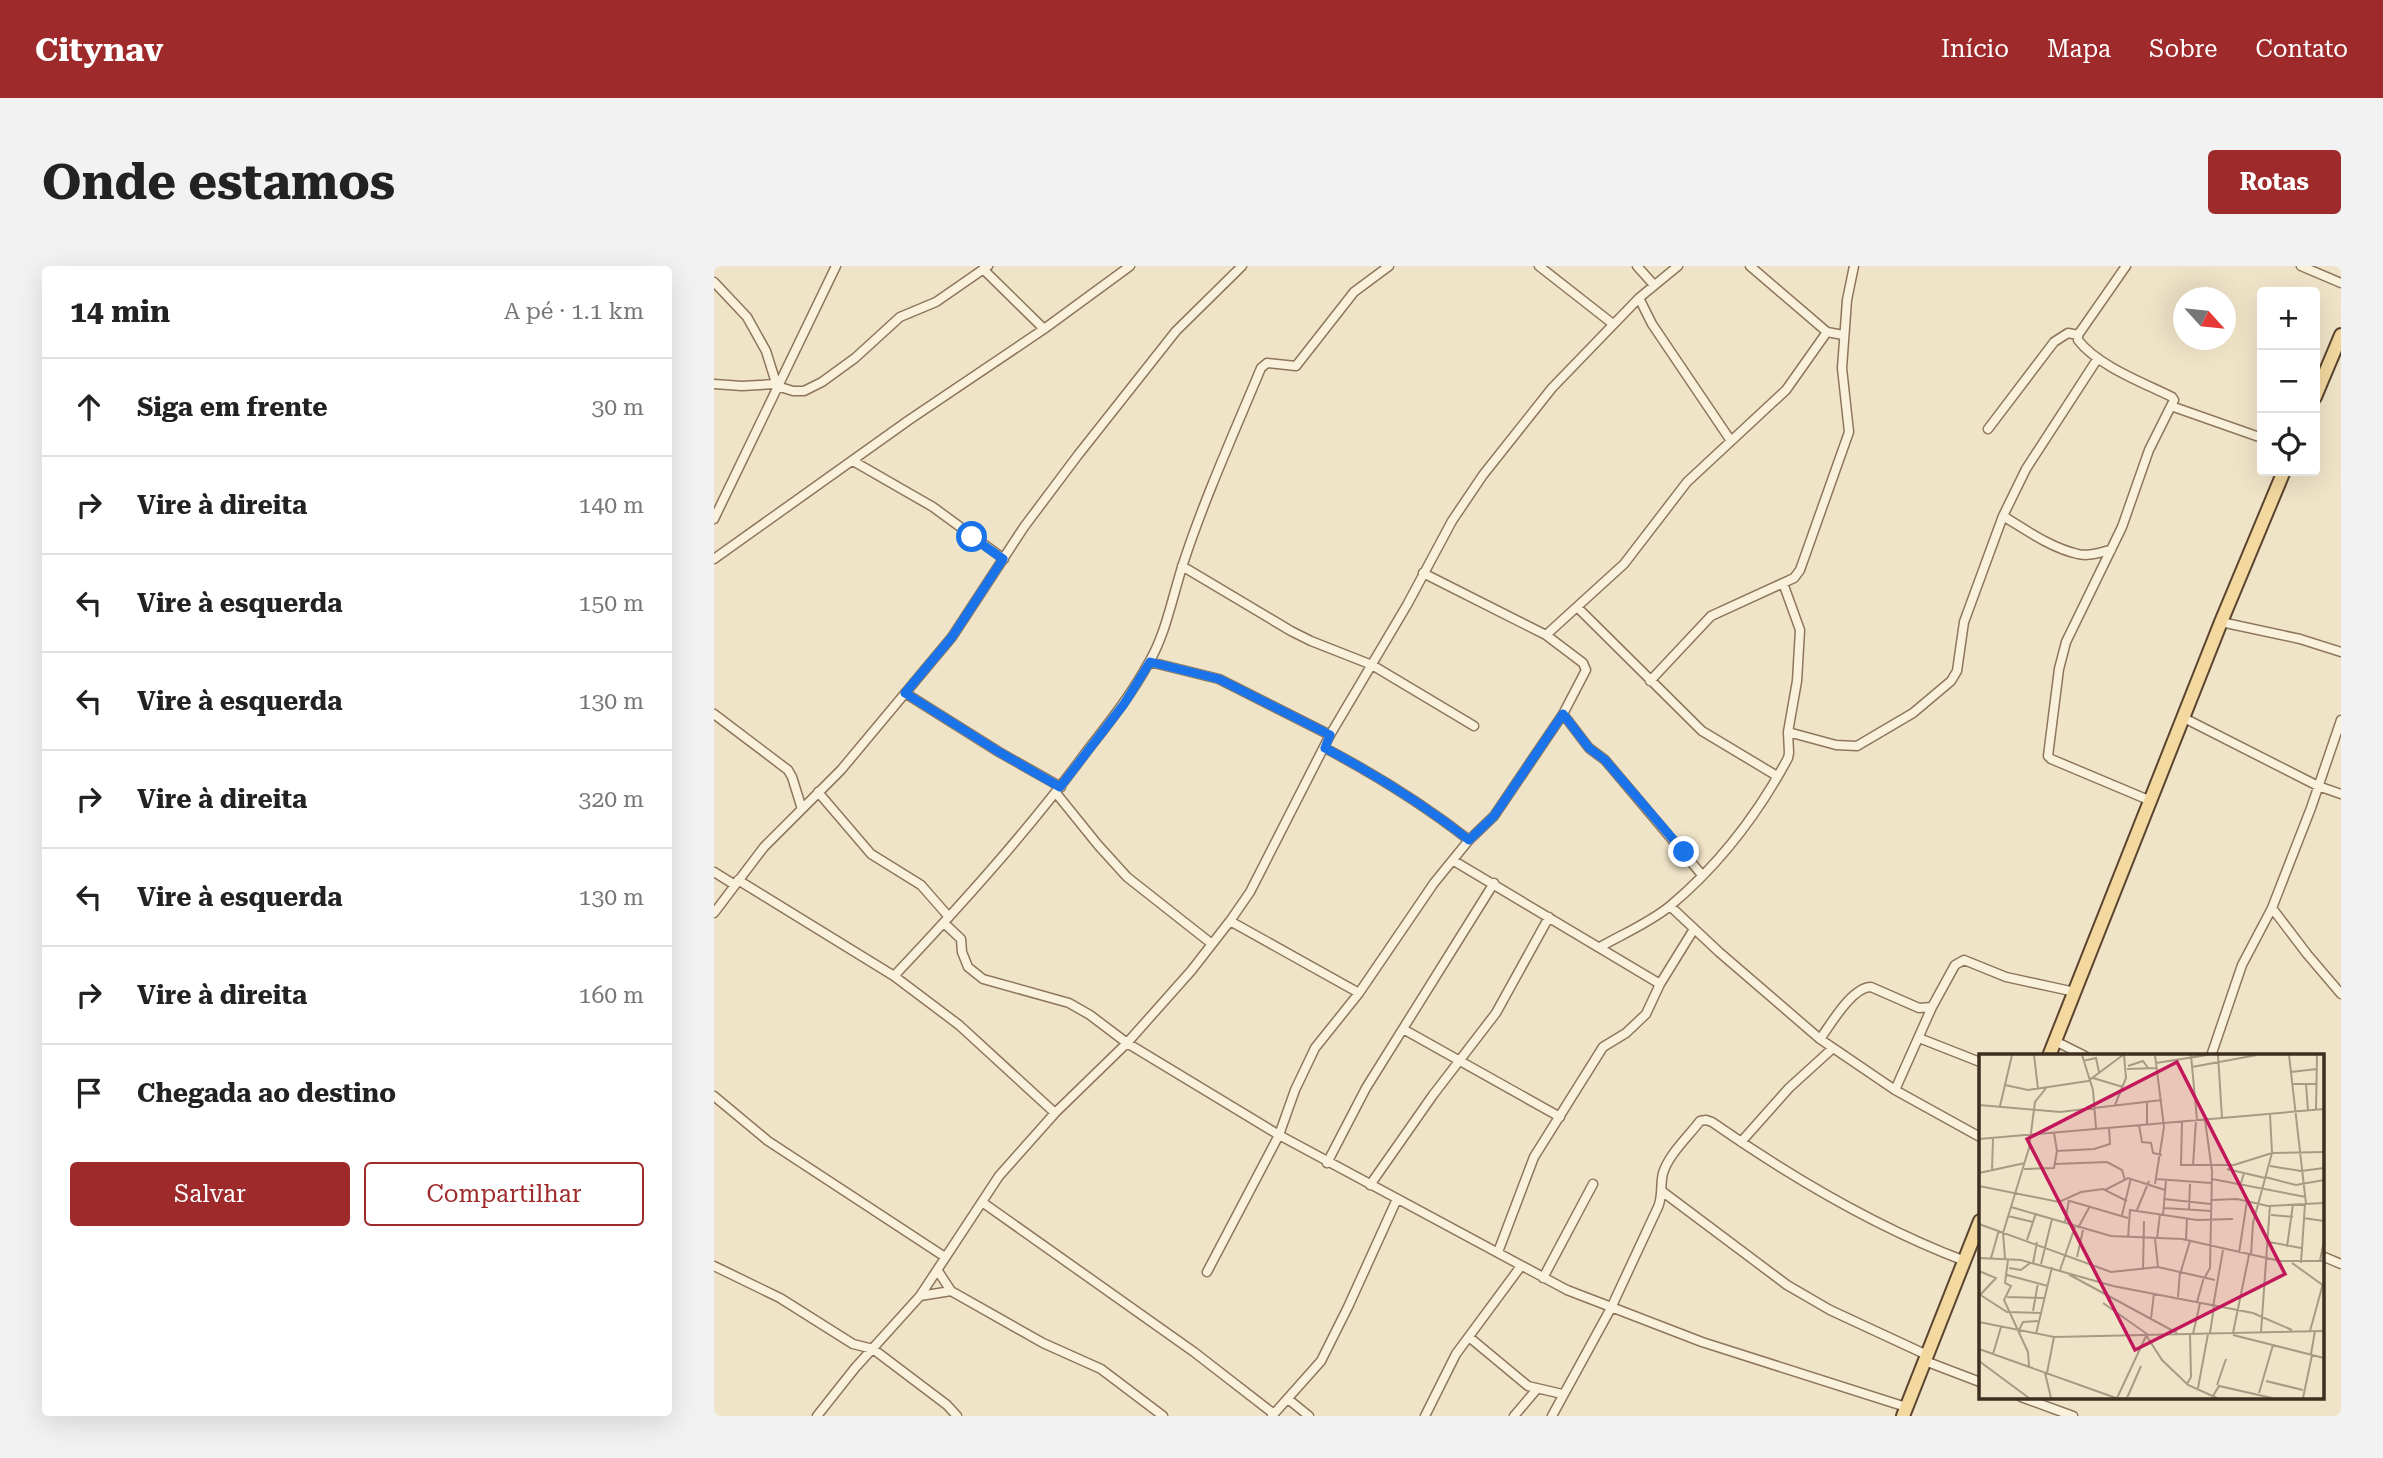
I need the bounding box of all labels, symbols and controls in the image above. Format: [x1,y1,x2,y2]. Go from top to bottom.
text: Citynav [35,30,163,69]
text: Início [1941,35,2009,63]
text: Mapa [2047,35,2111,63]
text: Sobre [2149,35,2217,63]
text: Contato [2255,35,2348,63]
button: Rotas [2208,150,2341,214]
text: Onde estamos [42,154,395,211]
north arrow [2173,287,2236,350]
map controls [2257,287,2320,476]
button: + [2257,287,2320,350]
text: 14 min [70,294,170,329]
text: A pé · 1.1 km [504,298,644,325]
button: − [2257,350,2320,413]
icon: ahead [70,388,108,426]
text: Siga em frente [137,392,327,422]
text: 30 m [591,394,644,421]
button: locate [2257,413,2320,476]
icon: right [70,486,108,524]
text: Vire à direita [137,490,307,520]
text: 140 m [579,492,644,519]
route start [956,521,987,552]
icon: left [70,584,108,622]
text: Vire à esquerda [137,588,342,618]
text: 150 m [579,590,644,617]
icon: left [70,682,108,720]
text: Vire à esquerda [137,686,342,716]
text: 130 m [579,688,644,715]
icon: right [70,780,108,818]
text: Vire à direita [137,784,307,814]
text: 320 m [579,786,644,813]
route end [1668,836,1699,867]
icon: left [70,878,108,916]
text: Vire à esquerda [137,882,342,912]
text: 130 m [579,884,644,911]
icon: right [70,976,108,1014]
text: Vire à direita [137,980,307,1010]
text: 160 m [579,982,644,1009]
inset map [1979,1054,2324,1398]
icon: arrive [70,1074,108,1112]
text: Chegada ao destino [137,1078,396,1108]
button: Salvar [70,1162,350,1226]
button: Compartilhar [364,1162,644,1226]

